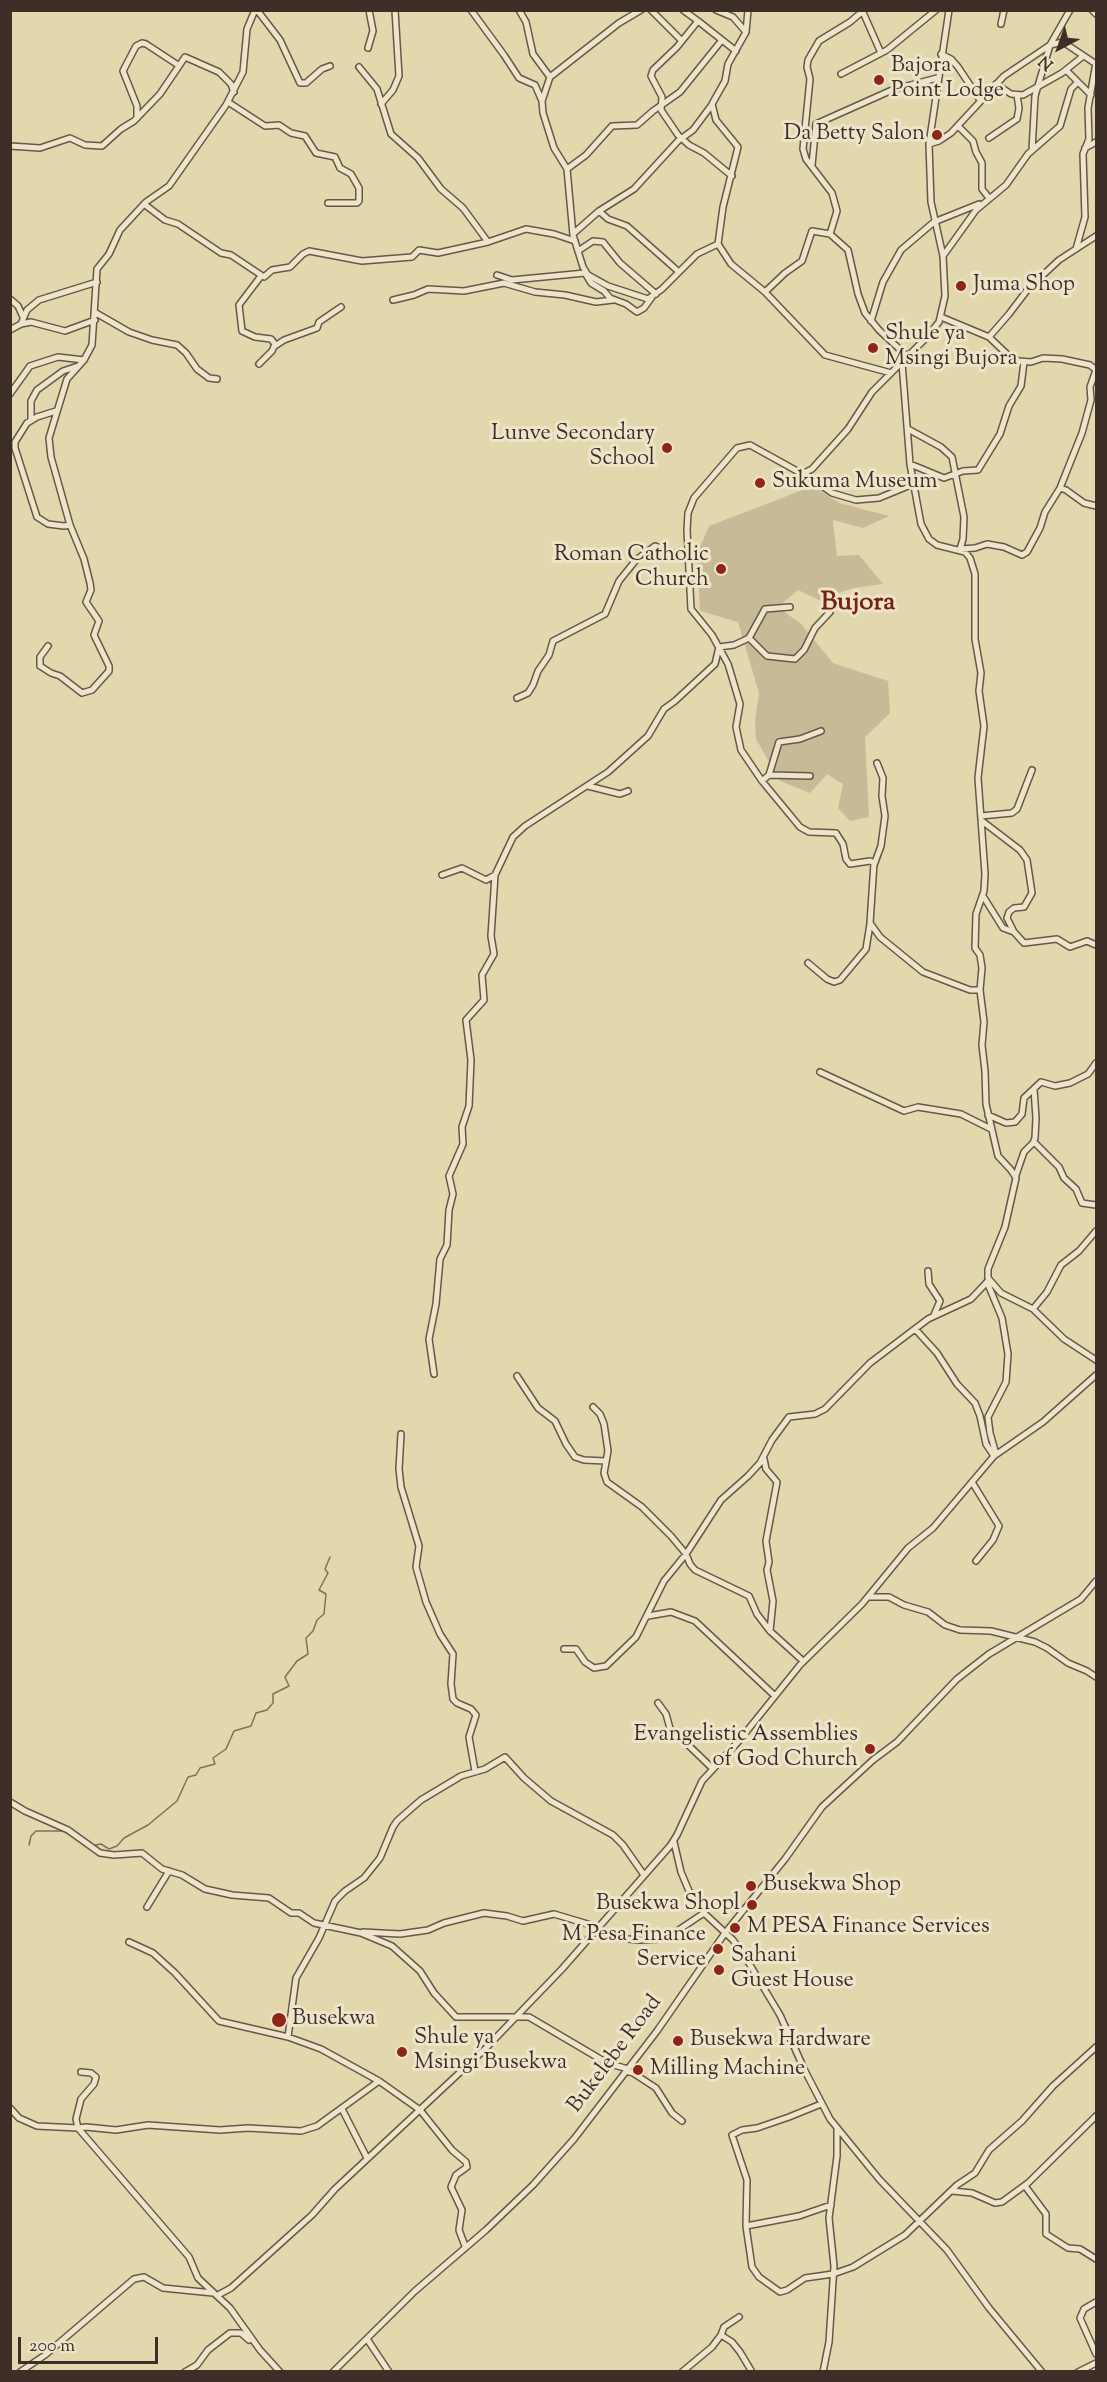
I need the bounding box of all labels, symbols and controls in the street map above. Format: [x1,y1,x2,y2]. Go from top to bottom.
north arrow [1029,18,1089,78]
text: N [1034,49,1059,75]
place label: Bajora Point Lodge [891,54,1004,106]
marker: Bajora Point Lodge [872,73,886,87]
place label: Da Betty Salon [784,122,925,148]
marker: Da Betty Salon [930,128,944,142]
place label: Juma Shop [973,273,1075,299]
marker: Juma Shop [954,279,968,293]
place label: Shule ya Msingi Bujora [885,322,1018,374]
marker: Shule ya Msingi Bujora [866,341,880,355]
place label: Lunve Secondary School [491,422,655,474]
marker: Lunve Secondary School [660,441,674,455]
place label: Sukuma Museum [772,470,937,496]
marker: Sukuma Museum [753,476,767,490]
place label: Roman Catholic Church [554,543,709,594]
marker: Roman Catholic Church [714,562,728,576]
district label: Bujora [821,589,895,621]
place label: Evangelistic Assemblies of God Church [634,1723,858,1774]
marker: Evangelistic Assemblies of God Church [863,1742,877,1756]
place label: Busekwa Shop [763,1873,901,1899]
marker: Busekwa Shop [744,1879,758,1893]
place label: Busekwa Shopl [596,1892,740,1918]
marker: Busekwa Shopl [745,1898,759,1912]
place label: M PESA Finance Services [747,1915,990,1941]
marker: M PESA Finance Services [728,1921,742,1935]
place label: M Pesa Finance Service [562,1923,706,1975]
marker: M Pesa Finance Service [711,1942,725,1956]
place label: Sahani Guest House [731,1944,854,1996]
marker: Sahani Guest House [712,1963,726,1977]
street label: Bukelebe Road [563,1991,669,2119]
place label: Busekwa [292,2007,375,2033]
marker: Busekwa [270,2011,288,2029]
place label: Shule ya Msingi Busekwa [414,2026,567,2078]
place label: Busekwa Hardware [690,2028,871,2054]
marker: Busekwa Hardware [671,2034,685,2048]
marker: Shule ya Msingi Busekwa [395,2045,409,2059]
place label: Milling Machine [650,2057,805,2083]
marker: Milling Machine [631,2063,645,2077]
scale bar [21,2325,160,2363]
text: 200 m [29,2334,75,2360]

